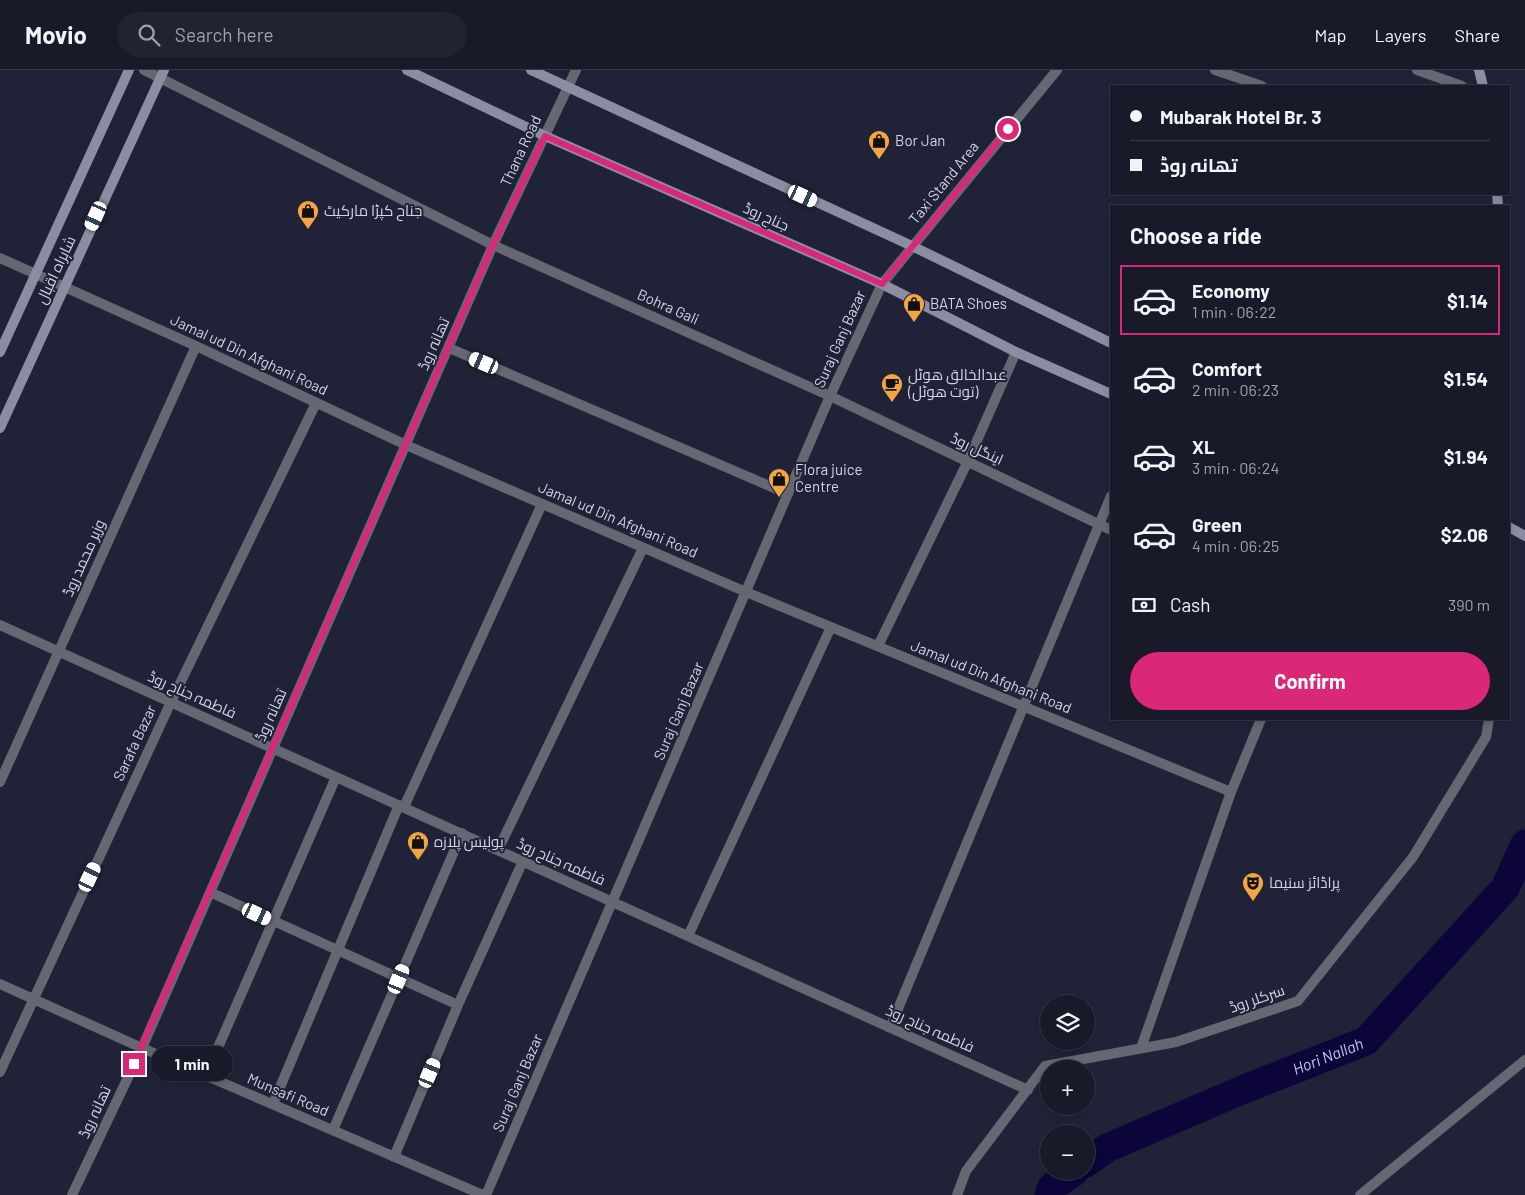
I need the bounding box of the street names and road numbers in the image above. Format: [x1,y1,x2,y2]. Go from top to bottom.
street label: Thana Road [496,112,544,189]
street label: Taxi Stand Area [904,137,982,227]
street label: جناح روڈ [739,198,792,237]
street label: شاہراہ اقبال [31,233,81,307]
street label: Bohra Gali [635,284,702,328]
street label: Suraj Ganj Bazar [810,287,869,390]
street label: Jamal ud Din Afghani Road [168,310,331,399]
street label: تھانہ روڈ [414,314,454,373]
street label: اینگل روڈ [947,428,1007,470]
street label: Jamal ud Din Afghani Road [536,477,701,561]
street label: وزیر محمد روڈ [58,516,109,599]
street label: Jamal ud Din Afghani Road [908,636,1074,717]
street label: Suraj Ganj Bazar [649,658,707,762]
street label: فاطمہ جناح روڈ [144,667,239,724]
street label: تھانہ روڈ [251,685,291,744]
street label: Sarafa Bazar [109,701,160,784]
street label: فاطمہ جناح روڈ [513,834,608,891]
street label: سرکلر روڈ [1227,980,1287,1017]
street label: فاطمہ جناح روڈ [882,1001,977,1058]
street label: Suraj Ganj Bazar [488,1030,546,1134]
street label: Munsafi Road [245,1069,332,1119]
street label: تھانہ روڈ [74,1083,115,1141]

